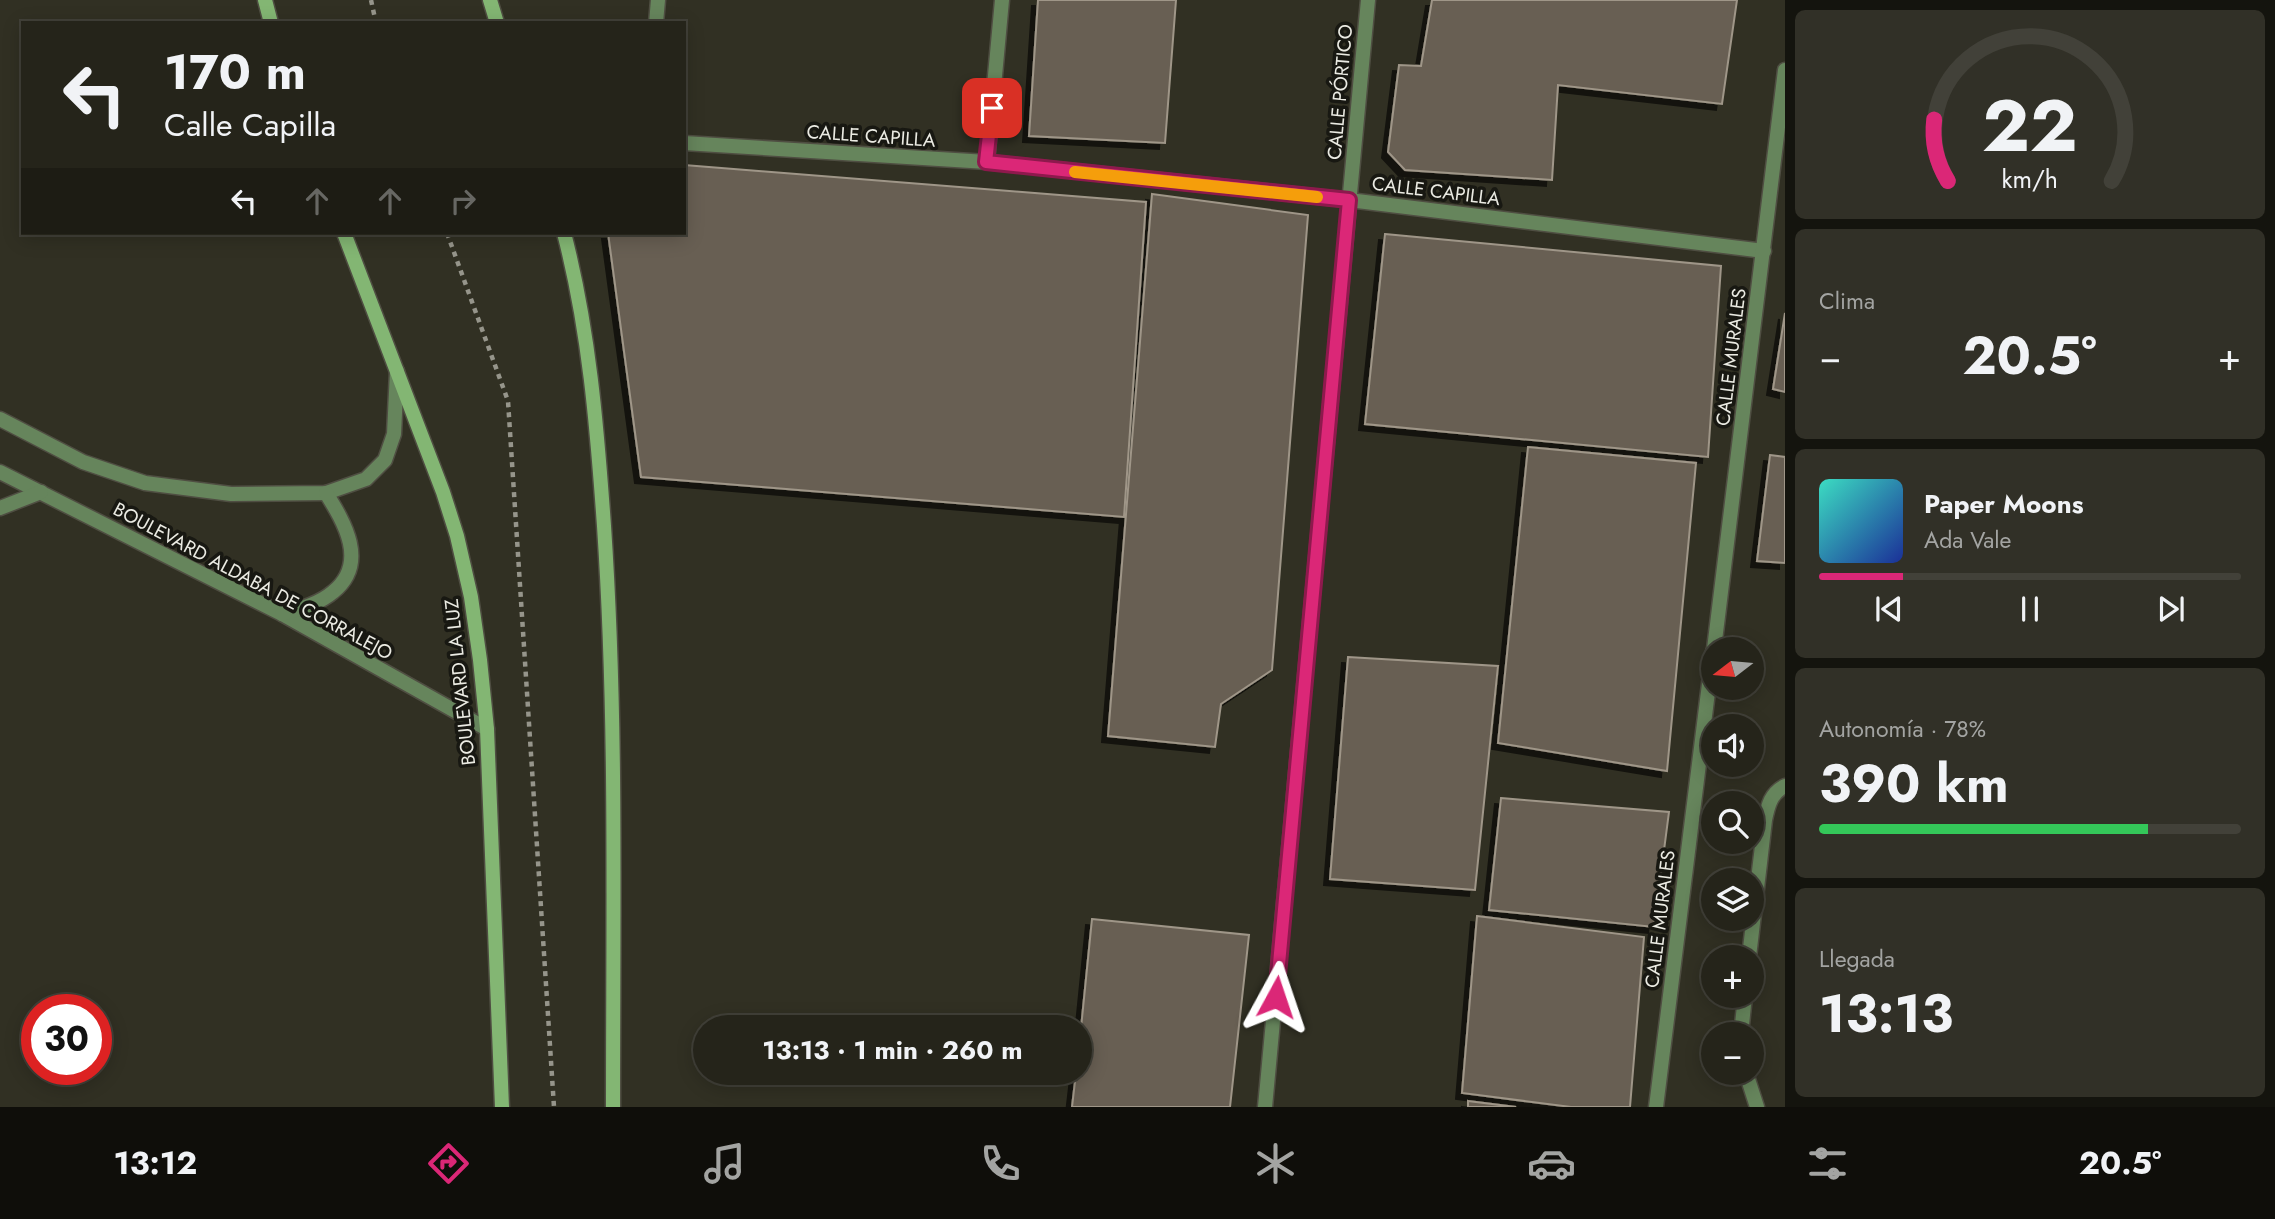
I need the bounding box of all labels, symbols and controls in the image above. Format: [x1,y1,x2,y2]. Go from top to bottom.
street label: CALLE PÓRTICO [1321,23,1359,161]
text: 170 m [164,37,306,107]
icon: left [49,49,140,140]
text: 22 [1982,73,2078,178]
pin [962,78,1022,138]
icon: arrive [973,89,1011,127]
text: Calle Capilla [164,102,336,148]
street label: CALLE CAPILLA [806,118,937,154]
text: km/h [2002,161,2058,197]
street label: CALLE CAPILLA [1370,170,1502,212]
icon: left [225,182,263,220]
icon: ahead [298,182,336,220]
icon: ahead [371,182,409,220]
icon: right [444,182,482,220]
text: Clima [1819,284,1875,318]
street label: CALLE MURALES [1709,287,1753,427]
text: 20.5° [1962,318,2097,394]
text: − [1819,329,1841,384]
text: + [2218,329,2241,384]
text: Paper Moons [1924,485,2084,523]
street label: BOULEVARD ALDABA DE CORRALEJO [108,496,398,666]
text: Ada Vale [1924,523,2011,557]
icon: previous [1870,590,1908,628]
icon: pause [2011,590,2049,628]
icon: next [2152,590,2190,628]
street label: BOULEVARD LA LUZ [438,597,482,767]
north arrow [1701,637,1764,700]
map controls [1701,637,1764,1085]
text: Autonomía · 78% [1819,712,1986,746]
button: sound [1701,714,1764,777]
text: 390 km [1819,746,2009,822]
button: search [1701,791,1764,854]
street label: CALLE MURALES [1638,849,1682,989]
button: layers [1701,868,1764,931]
text: Llegada [1819,942,1895,976]
button: + [1701,945,1764,1008]
position arrow [1239,960,1313,1034]
text: 13:13 [1819,976,1953,1052]
speed limit sign: 30 [21,994,112,1085]
button: − [1701,1022,1764,1085]
text: 13:13 · 1 min · 260 m [762,1031,1023,1069]
icon: directions [424,1139,473,1188]
icon: music [700,1139,749,1188]
icon: phone [976,1139,1025,1188]
icon: climate [1251,1139,1300,1188]
icon: car [1527,1139,1576,1188]
icon: filters [1803,1139,1852,1188]
text: 13:12 [113,1140,197,1186]
text: 20.5° [2079,1140,2162,1186]

